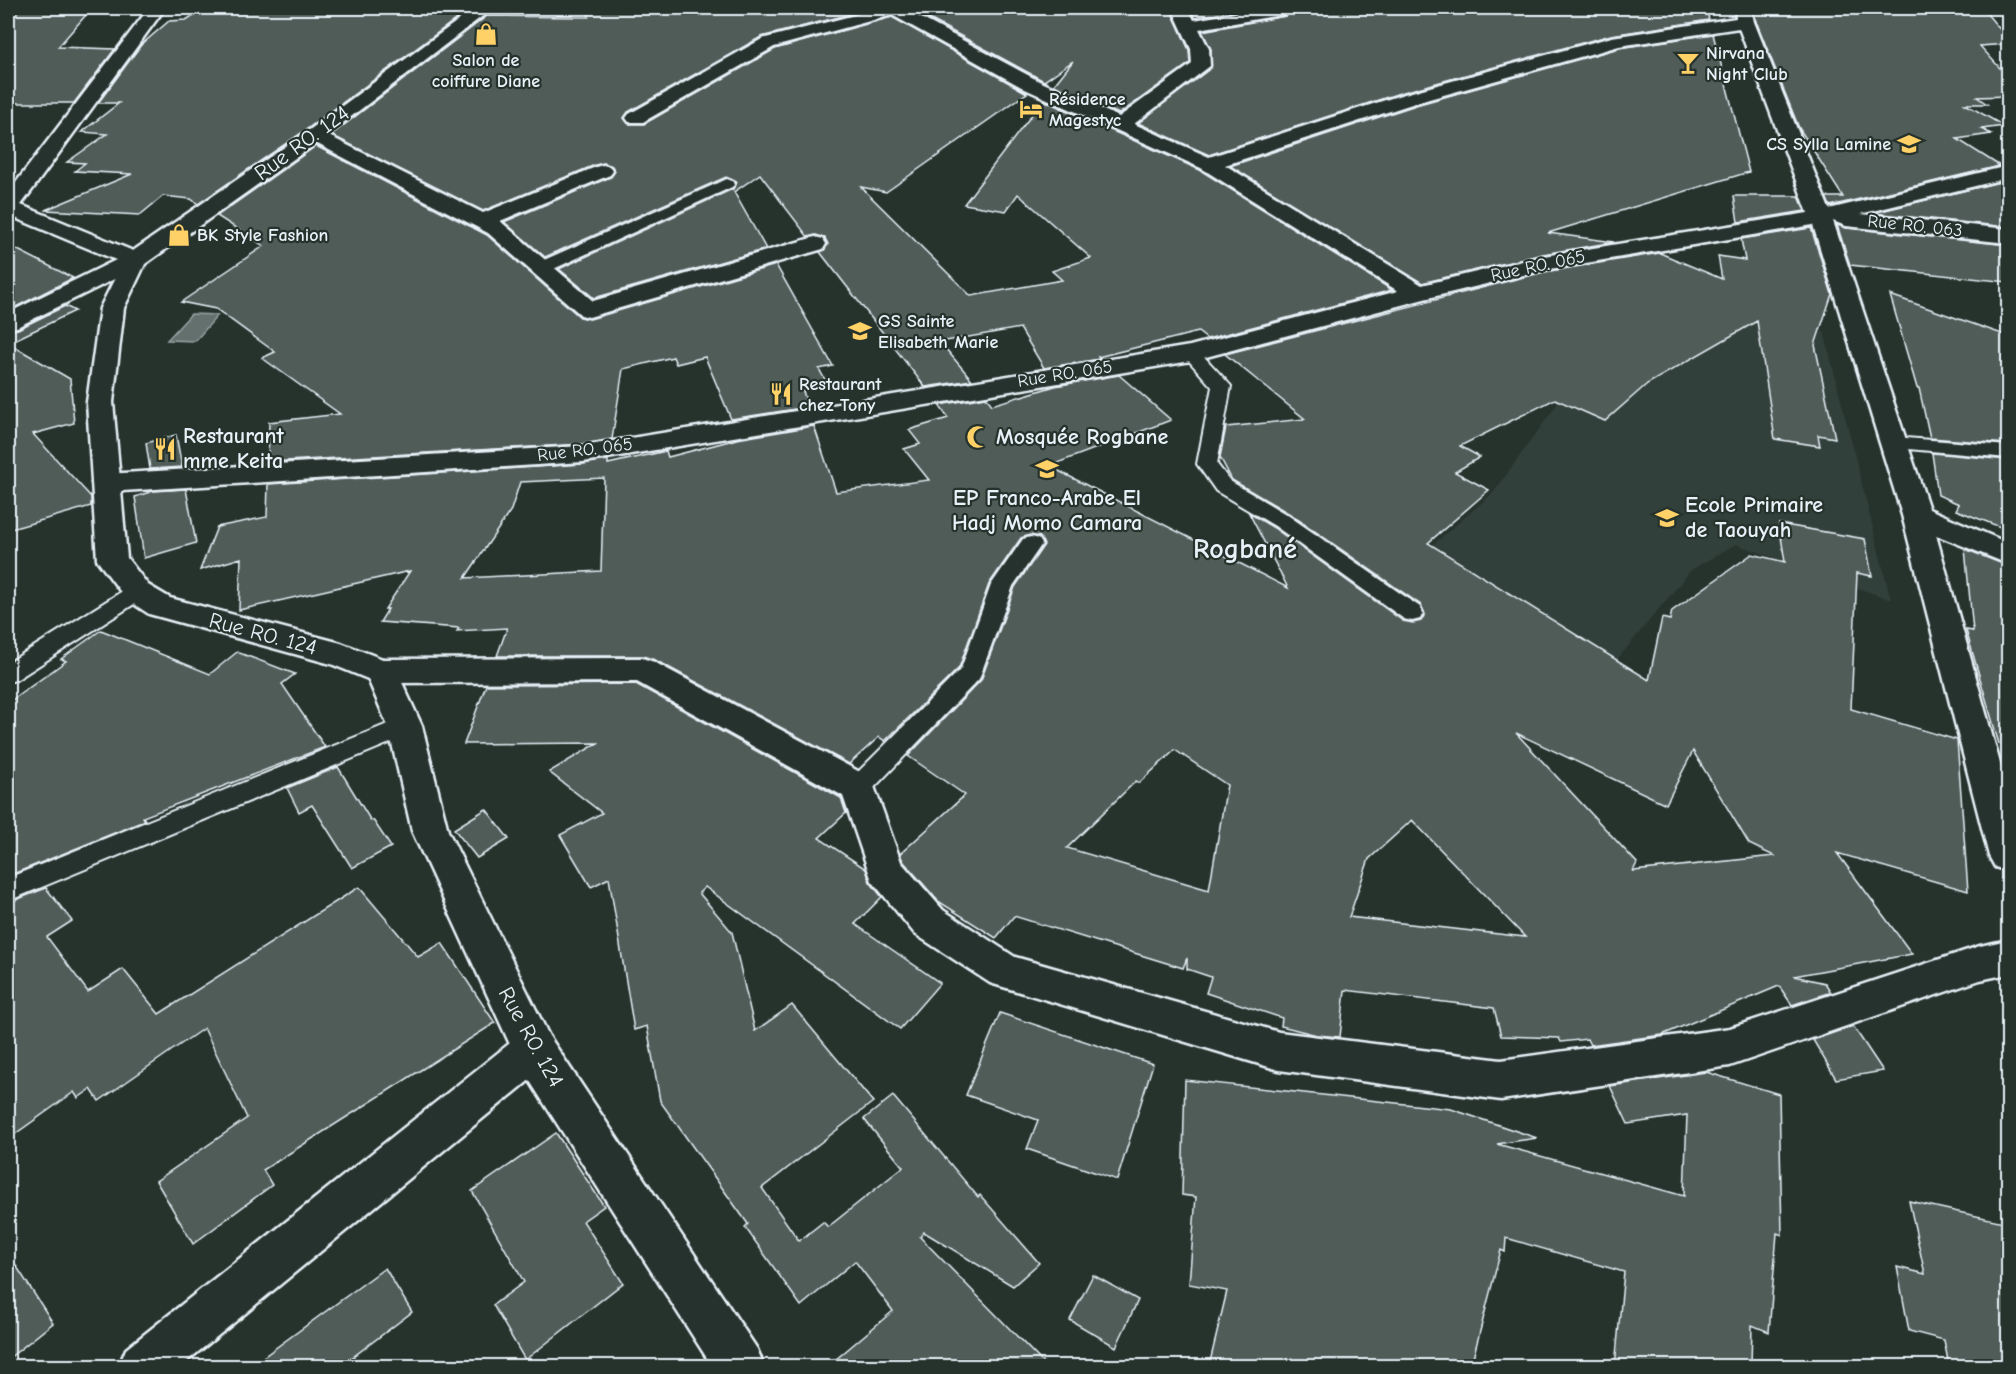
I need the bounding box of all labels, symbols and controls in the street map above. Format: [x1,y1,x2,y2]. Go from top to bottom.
shop icon: Salon de coiffure Diane [473,21,499,47]
place label: Nirvana Night Club [1706,43,1788,85]
place label: Salon de coiffure Diane [432,50,540,92]
bar icon: Nirvana Night Club [1675,50,1701,76]
place label: Résidence Magestyc [1049,89,1126,131]
hotel icon: Résidence Magestyc [1018,96,1044,122]
street label: Rue RO. 124 [250,100,354,186]
school or university icon: CS Sylla Lamine [1896,131,1922,157]
place label: CS Sylla Lamine [1766,134,1891,155]
street label: Rue RO. 063 [1867,211,1963,241]
shop icon: BK Style Fashion [166,222,192,248]
place label: BK Style Fashion [197,225,328,246]
street label: Rue RO. 065 [1489,246,1587,286]
place label: GS Sainte Elisabeth Marie [878,311,998,353]
school or university icon: GS Sainte Elisabeth Marie [847,318,873,344]
street label: Rue RO. 065 [1016,356,1114,392]
place label: Restaurant chez Tony [799,374,883,416]
restaurant icon: Restaurant chez Tony [768,381,794,407]
place label: Restaurant mme Keita [183,423,285,474]
mosque icon: Mosquée Rogbane [965,424,991,450]
place label: Mosquée Rogbane [996,424,1168,450]
street label: Rue RO. 065 [536,434,634,466]
restaurant icon: Restaurant mme Keita [152,436,178,462]
school or university icon: EP Franco-Arabe El Hadj Momo Camara [1034,456,1060,482]
place label: EP Franco-Arabe El Hadj Momo Camara [952,485,1142,536]
place label: Ecole Primaire de Taouyah [1685,492,1823,543]
school or university icon: Ecole Primaire de Taouyah [1654,505,1680,531]
district label: Rogbané [1193,533,1297,565]
street label: Rue RO. 124 [206,607,320,661]
street label: Rue RO. 124 [493,982,569,1092]

